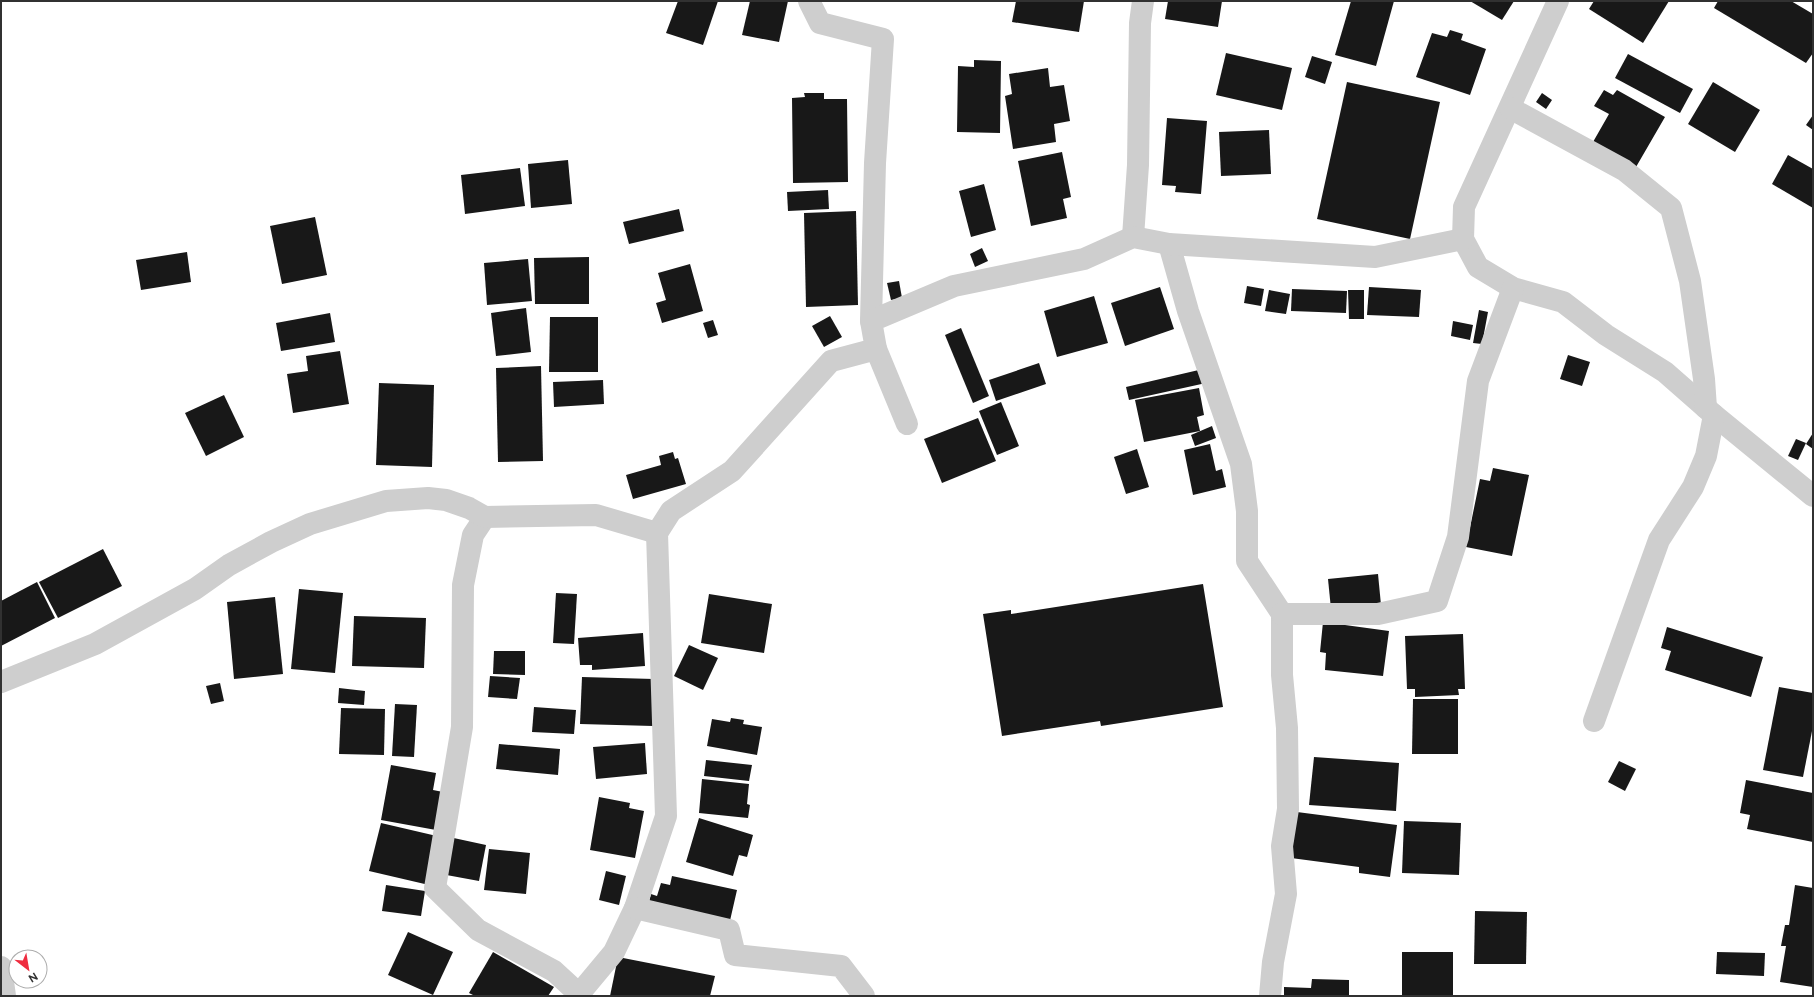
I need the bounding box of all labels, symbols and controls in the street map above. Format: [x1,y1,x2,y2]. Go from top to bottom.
north arrow [8,949,48,989]
text: N [26,969,40,985]

